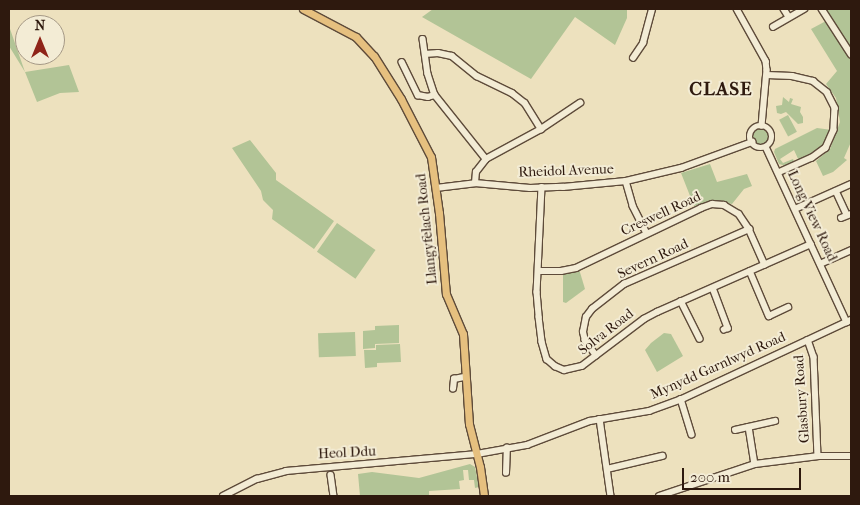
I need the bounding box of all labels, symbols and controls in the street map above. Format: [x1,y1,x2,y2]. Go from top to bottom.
north arrow [15,15,65,65]
text: N [35,17,45,34]
district label: CLASE [689,79,753,101]
street label: Rheidol Avenue [518,161,614,181]
street label: Long View Road [784,168,840,264]
street label: Llangyfelach Road [413,173,441,285]
street label: Creswell Road [618,188,704,240]
street label: Severn Road [615,235,691,283]
street label: Solva Road [575,305,637,359]
street label: Mynydd Garnlwyd Road [648,329,788,403]
street label: Glasbury Road [791,354,813,444]
street label: Heol Ddu [318,443,376,463]
scale bar [685,458,804,490]
text: 200 m [690,468,730,486]

